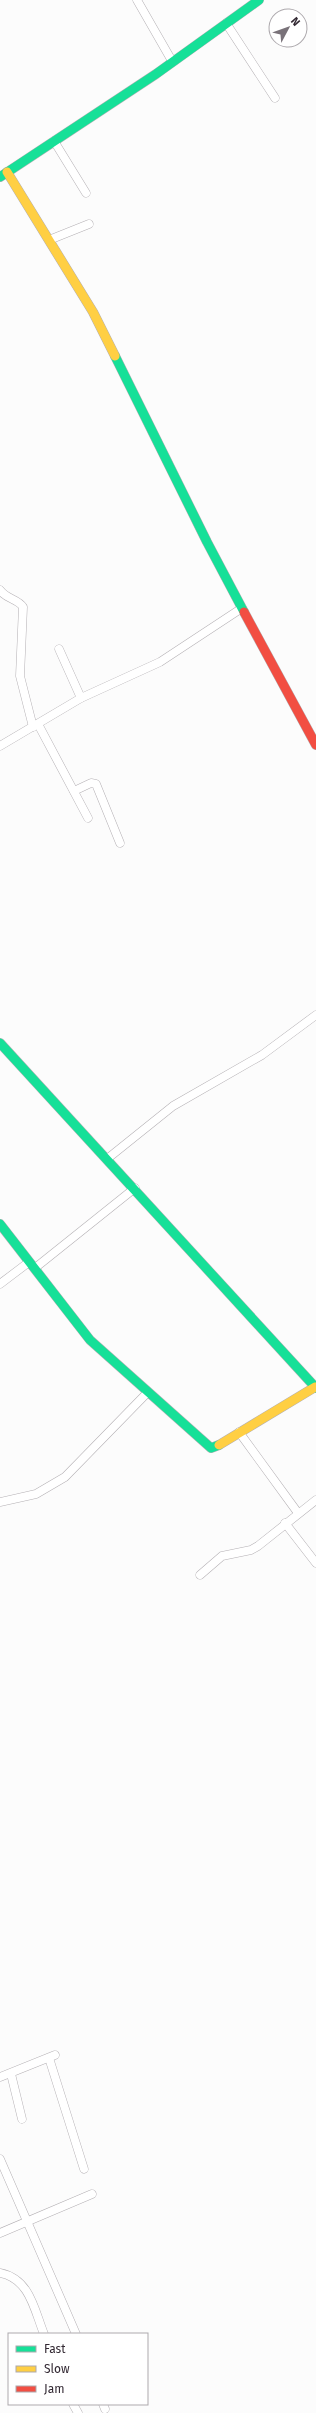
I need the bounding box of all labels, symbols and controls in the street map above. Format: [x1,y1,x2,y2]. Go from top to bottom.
north arrow [268,8,308,48]
text: N [288,15,302,29]
legend [8,2333,148,2405]
text: Fast [44,2342,66,2356]
text: Slow [44,2362,70,2376]
text: Jam [44,2382,64,2396]

